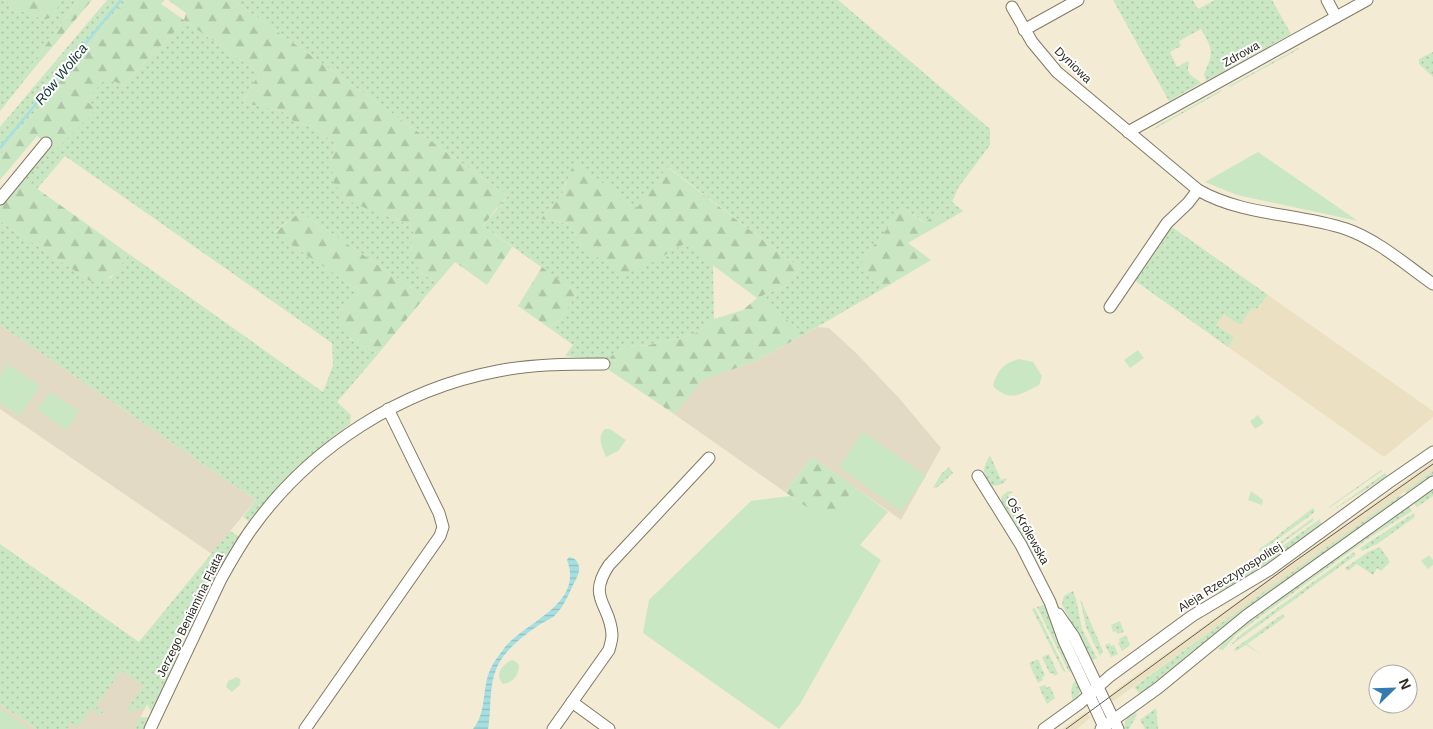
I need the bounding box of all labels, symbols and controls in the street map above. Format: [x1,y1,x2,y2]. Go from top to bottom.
street label: Zdrowa [1220,38,1262,70]
water label: Rów Wolica [32,40,91,108]
street label: Dyniowa [1052,44,1095,86]
street label: Oś Królewska [1004,495,1052,567]
street label: Aleja Rzeczypospolitej [1175,539,1285,615]
street label: Jerzego Beniamina Flatta [154,550,226,679]
north arrow [1368,664,1418,714]
text: N [1396,676,1414,692]

